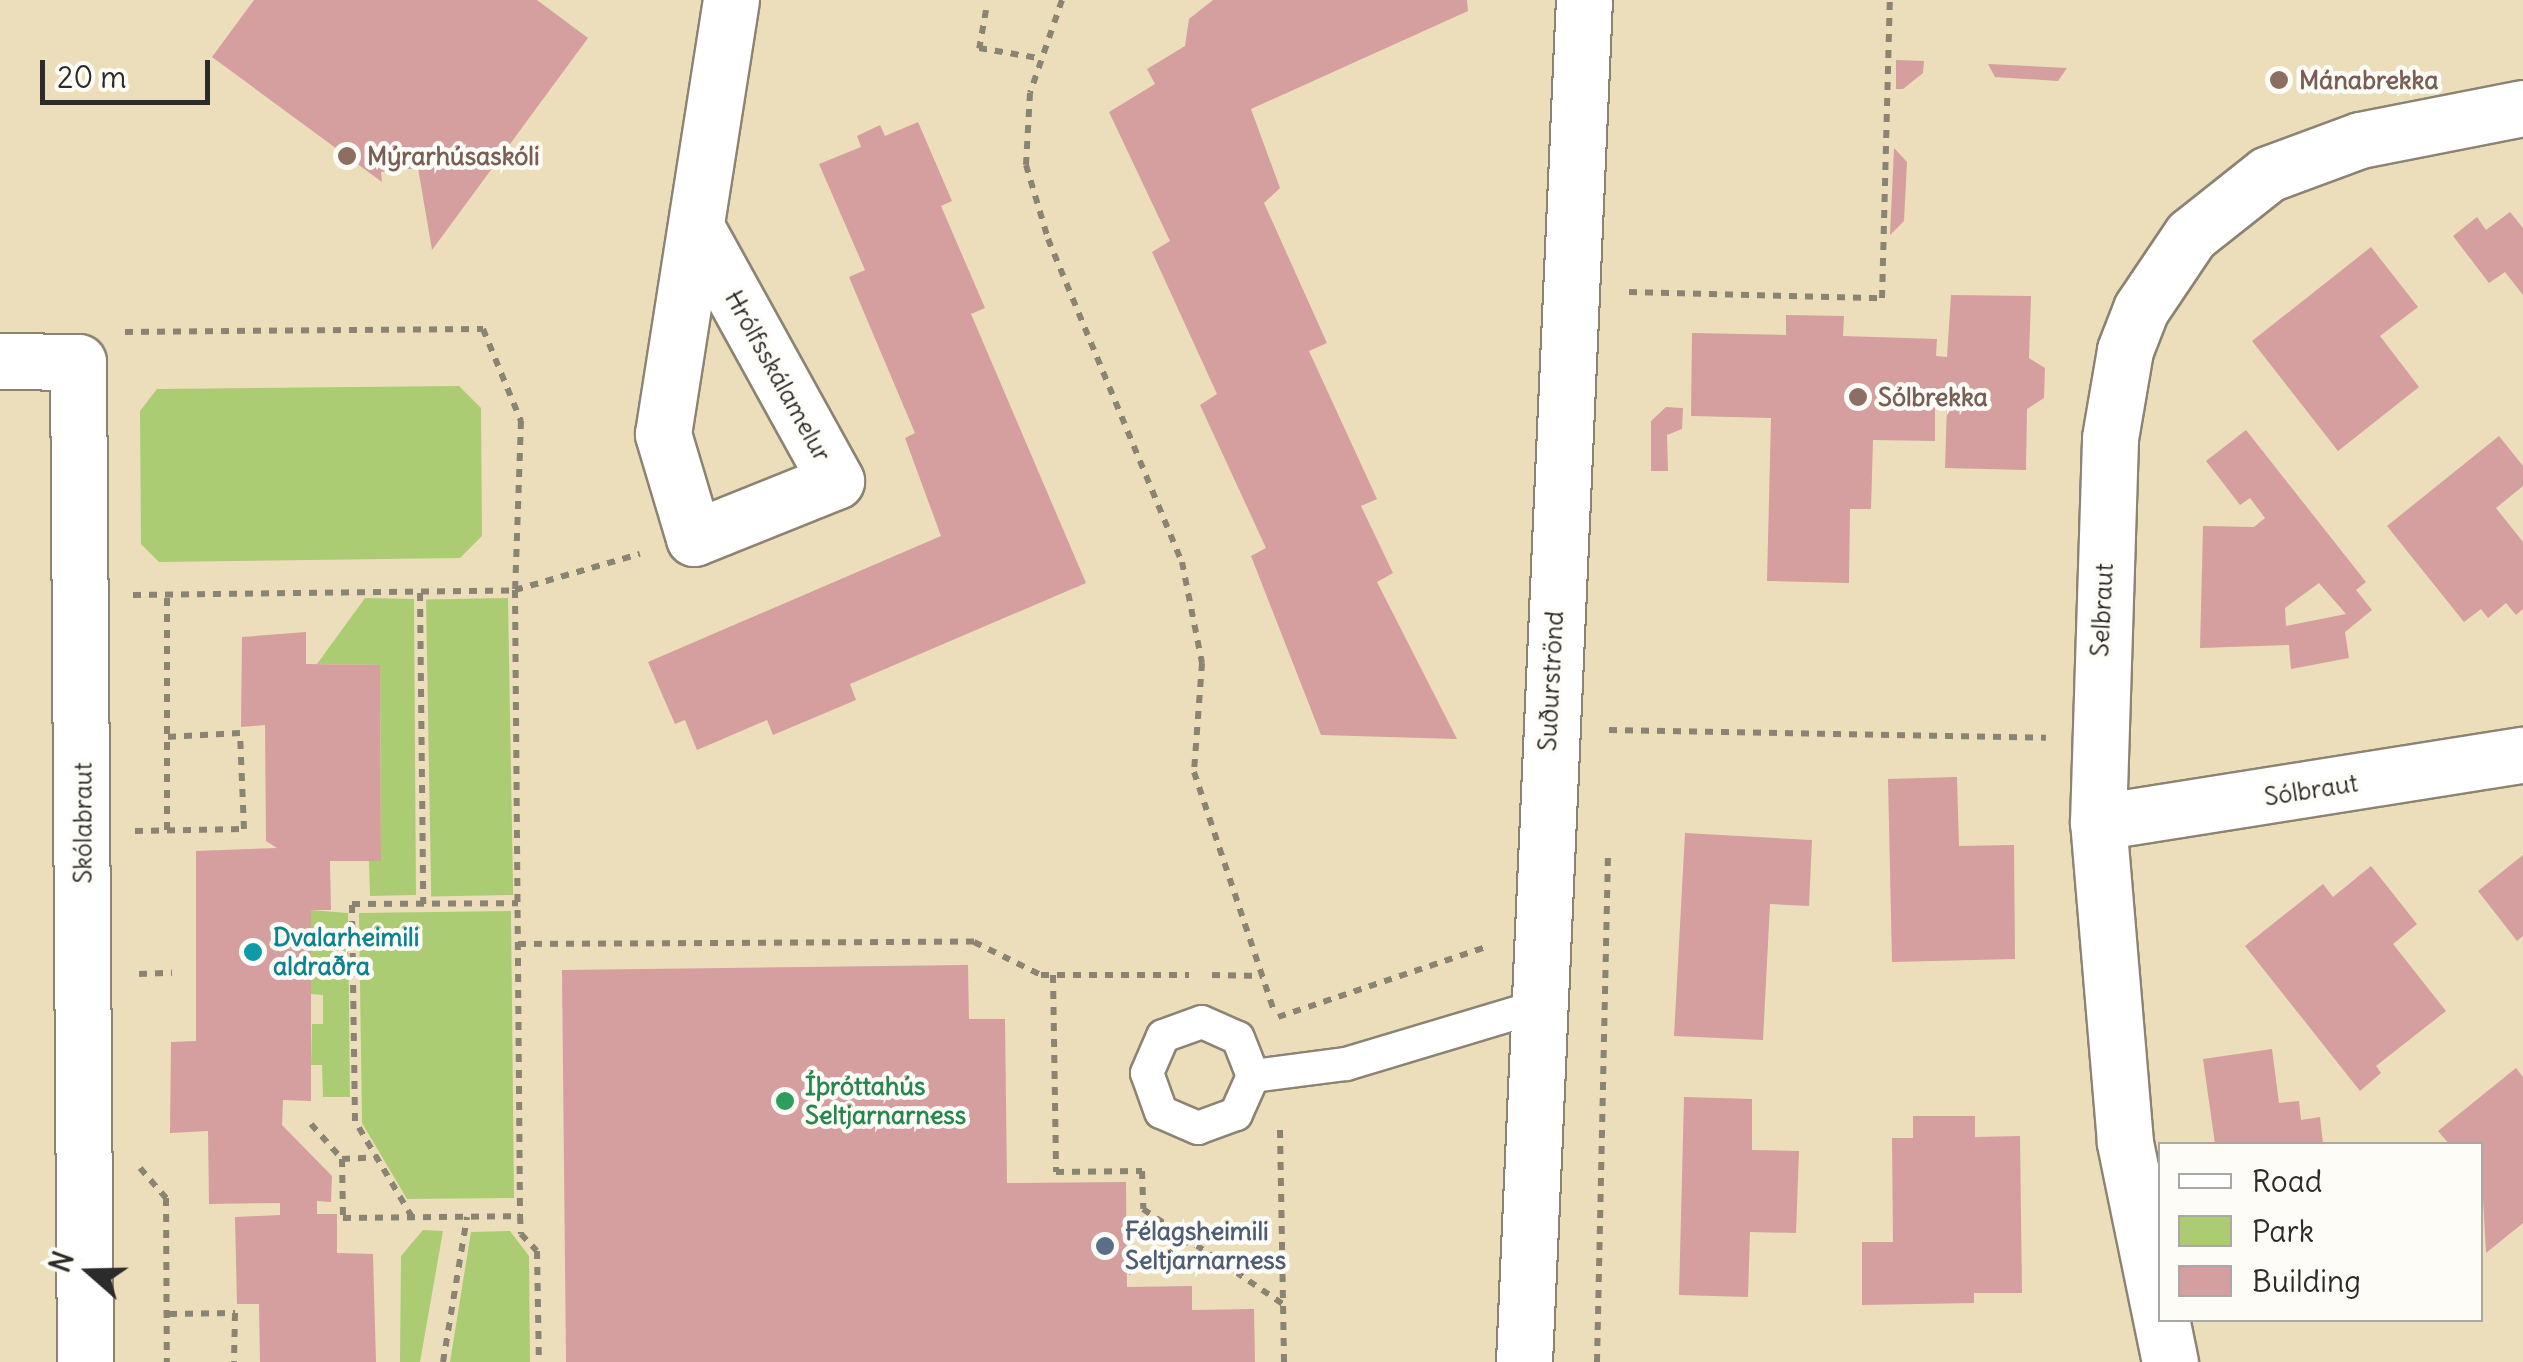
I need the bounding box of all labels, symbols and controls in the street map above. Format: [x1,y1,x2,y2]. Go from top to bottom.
scale bar [45,40,215,102]
text: 20 m [57,58,127,96]
place label: Mánabrekka [2299,65,2438,95]
marker: Mánabrekka [2268,69,2290,91]
place label: Mýrarhúsaskóli [367,141,539,171]
marker: Mýrarhúsaskóli [336,145,358,167]
street label: Hrólfsskálamelur [719,285,837,467]
place label: Sólbrekka [1878,382,1988,412]
marker: Sólbrekka [1847,386,1869,408]
street label: Selbraut [2085,562,2119,658]
street label: Suðurströnd [1532,610,1570,752]
street label: Skólabraut [68,762,98,884]
street label: Sólbraut [2262,768,2360,812]
place label: Dvalarheimili aldraðra [273,923,419,982]
marker: Dvalarheimili aldraðra [242,941,264,963]
place label: Íþróttahús Seltjarnarness [805,1072,966,1131]
marker: Íþróttahús Seltjarnarness [774,1090,796,1112]
legend [2158,1142,2483,1322]
text: Road [2252,1162,2322,1200]
text: Park [2252,1212,2314,1250]
place label: Félagsheimili Seltjarnarness [1125,1217,1286,1276]
north arrow [40,1222,140,1322]
marker: Félagsheimili Seltjarnarness [1094,1235,1116,1257]
text: N [42,1246,82,1277]
text: Building [2252,1262,2361,1300]

